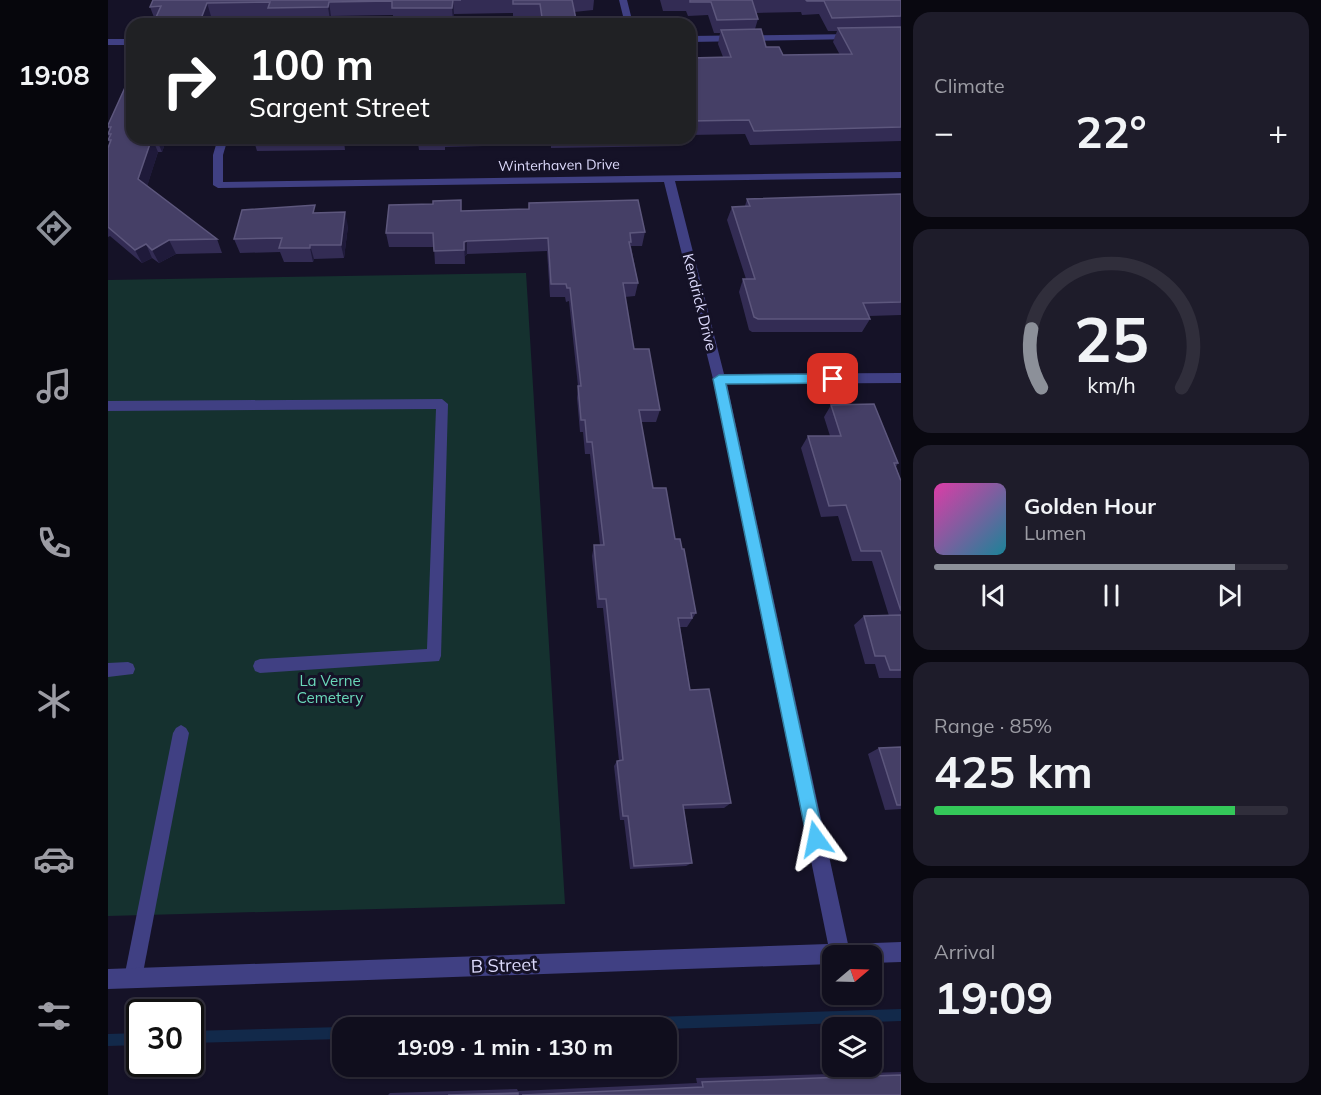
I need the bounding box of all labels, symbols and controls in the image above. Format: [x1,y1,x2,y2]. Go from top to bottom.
text: 100 m [249,38,374,91]
icon: right [150,42,228,120]
text: 19:08 [18,58,90,92]
text: Climate [934,73,1005,98]
text: Sargent Street [249,90,430,124]
text: 22° [1075,103,1147,159]
text: − [934,111,954,152]
text: + [1268,111,1288,152]
street label: Winterhaven Drive [498,155,620,175]
icon: directions [33,207,75,249]
street label: Kendrick Drive [679,251,721,353]
text: 25 [1074,299,1148,378]
pin [807,353,858,404]
icon: arrive [816,362,849,395]
icon: music [33,365,75,407]
text: km/h [1087,371,1135,398]
text: Golden Hour [1024,492,1156,520]
text: Lumen [1024,520,1086,545]
icon: phone [33,522,75,564]
icon: previous [977,579,1010,612]
icon: pause [1095,579,1128,612]
icon: next [1213,579,1246,612]
park label: La Verne Cemetery [297,671,363,707]
icon: climate [33,680,75,722]
text: Range · 85% [934,713,1052,738]
text: 425 km [934,743,1093,799]
position arrow [784,807,848,871]
icon: car [33,838,75,880]
text: Arrival [934,939,995,964]
north arrow [822,945,882,1005]
map controls [822,945,882,1077]
street label: B Street [470,952,538,978]
text: 19:09 [934,969,1053,1025]
icon: filters [33,995,75,1037]
speed limit sign: 30 [126,999,204,1077]
button: layers [822,1017,882,1077]
text: 19:09 · 1 min · 130 m [396,1033,613,1061]

